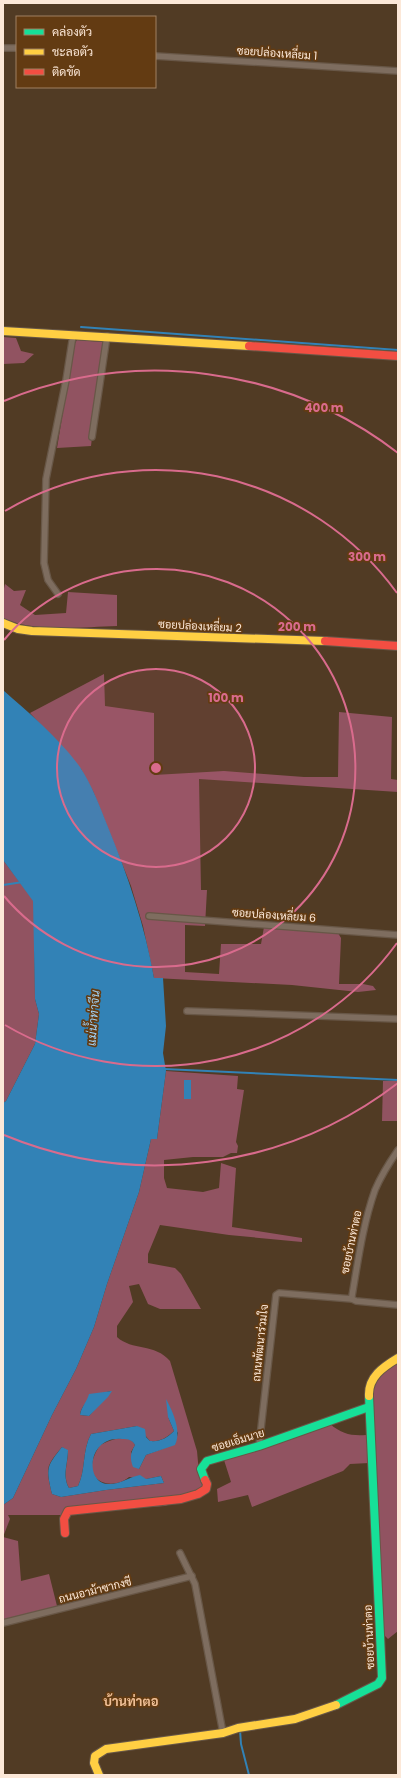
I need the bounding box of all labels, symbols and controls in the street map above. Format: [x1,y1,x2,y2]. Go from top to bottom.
legend [16,16,156,88]
text: คล่องตัว [52,23,92,40]
street label: ซอยปล่องเหลี่ยม 1 [236,39,318,64]
text: ชะลอตัว [52,43,93,60]
text: ติดขัด [52,63,81,80]
text: 400 m [304,399,344,416]
text: 300 m [348,548,386,565]
street label: ซอยปล่องเหลี่ยม 2 [158,613,242,636]
text: 200 m [278,618,316,635]
text: 100 m [208,689,244,706]
centre of rings [149,761,163,775]
street label: ซอยปล่องเหลี่ยม 6 [231,901,317,926]
water label: แม่น้ำท่าจีน [81,989,103,1046]
street label: ซอยบ้านท่าตอ [336,1209,366,1275]
street label: ถนนพัฒนาร่วมใจ [248,1303,272,1383]
street label: ซอยเอ็มนาย [209,1423,267,1456]
street label: ถนนอาม้าซากงซี [57,1573,133,1607]
street label: ซอยบ้านท่าตอ [360,1604,378,1670]
district label: บ้านท่าตอ [104,1692,158,1711]

